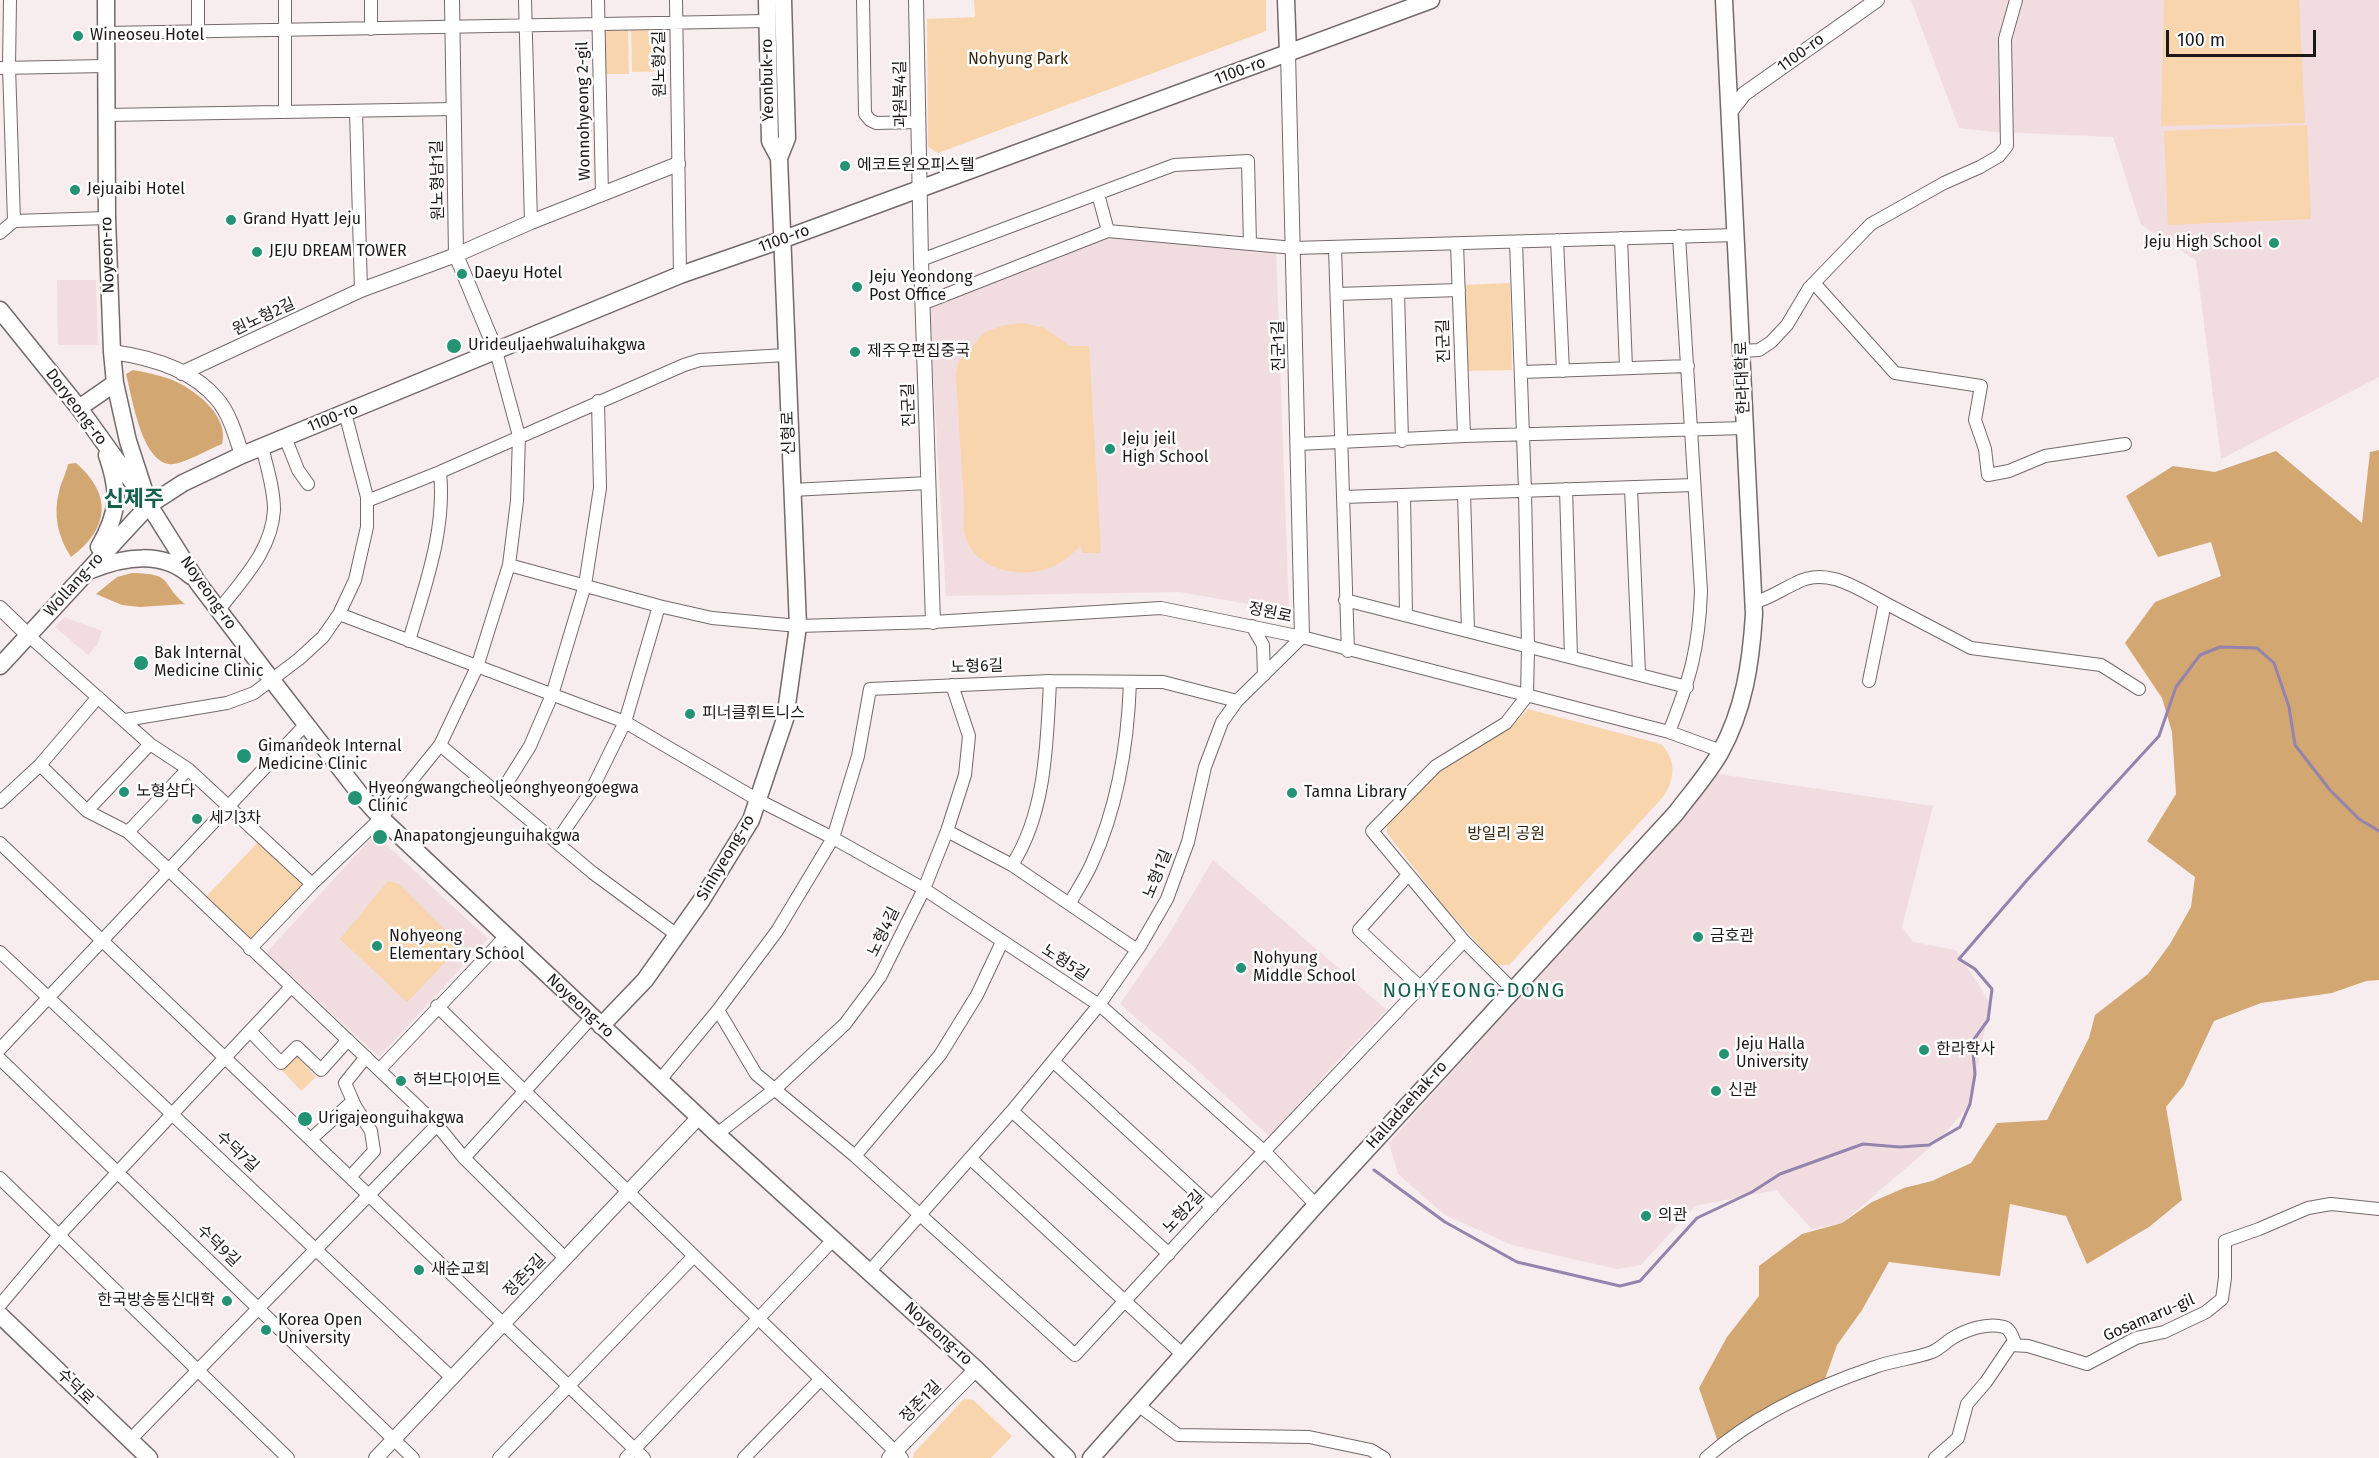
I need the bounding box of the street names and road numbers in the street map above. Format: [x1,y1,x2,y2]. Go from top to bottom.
street label: 원노형2길 [650,30,670,98]
street label: 1100-ro [1774,30,1828,76]
street label: Yeonbuk-ro [758,38,778,122]
street label: Wonnohyeong 2-gil [573,41,595,181]
street label: 1100-ro [1212,53,1268,89]
street label: 과원북4길 [891,60,911,128]
street label: 원노형남1길 [428,140,448,220]
street label: Noyeon-ro [97,216,119,294]
street label: 1100-ro [756,221,812,257]
street label: 원노형2길 [230,294,298,340]
street label: 진군길 [1434,319,1454,363]
street label: 진군1길 [1269,320,1289,372]
street label: 한라대학로 [1732,341,1754,415]
street label: Doryeong-ro [41,365,111,449]
street label: 진군길 [899,383,919,427]
street label: 1100-ro [305,399,361,437]
street label: 신형로 [779,411,799,455]
street label: Wollang-ro [40,549,108,621]
street label: Noyeong-ro [176,553,240,633]
street label: 정원로 [1246,599,1294,627]
street label: 노형6길 [950,656,1004,678]
street label: Sinhyeong-ro [693,812,759,904]
street label: 노형1길 [1140,847,1176,901]
street label: 노형4길 [864,904,904,960]
street label: 노형5길 [1038,941,1092,985]
street label: Noyeong-ro [542,970,618,1042]
street label: Halladaehak-ro [1363,1057,1451,1153]
street label: 수덕7길 [212,1127,262,1177]
street label: 노형2길 [1159,1186,1209,1238]
street label: 수덕9길 [192,1221,244,1271]
street label: 정존5길 [500,1251,550,1301]
street label: Gosamaru-gil [2100,1290,2198,1346]
street label: Noyeong-ro [900,1298,976,1370]
street label: 수덕로 [52,1365,98,1409]
street label: 정존1길 [896,1377,946,1427]

